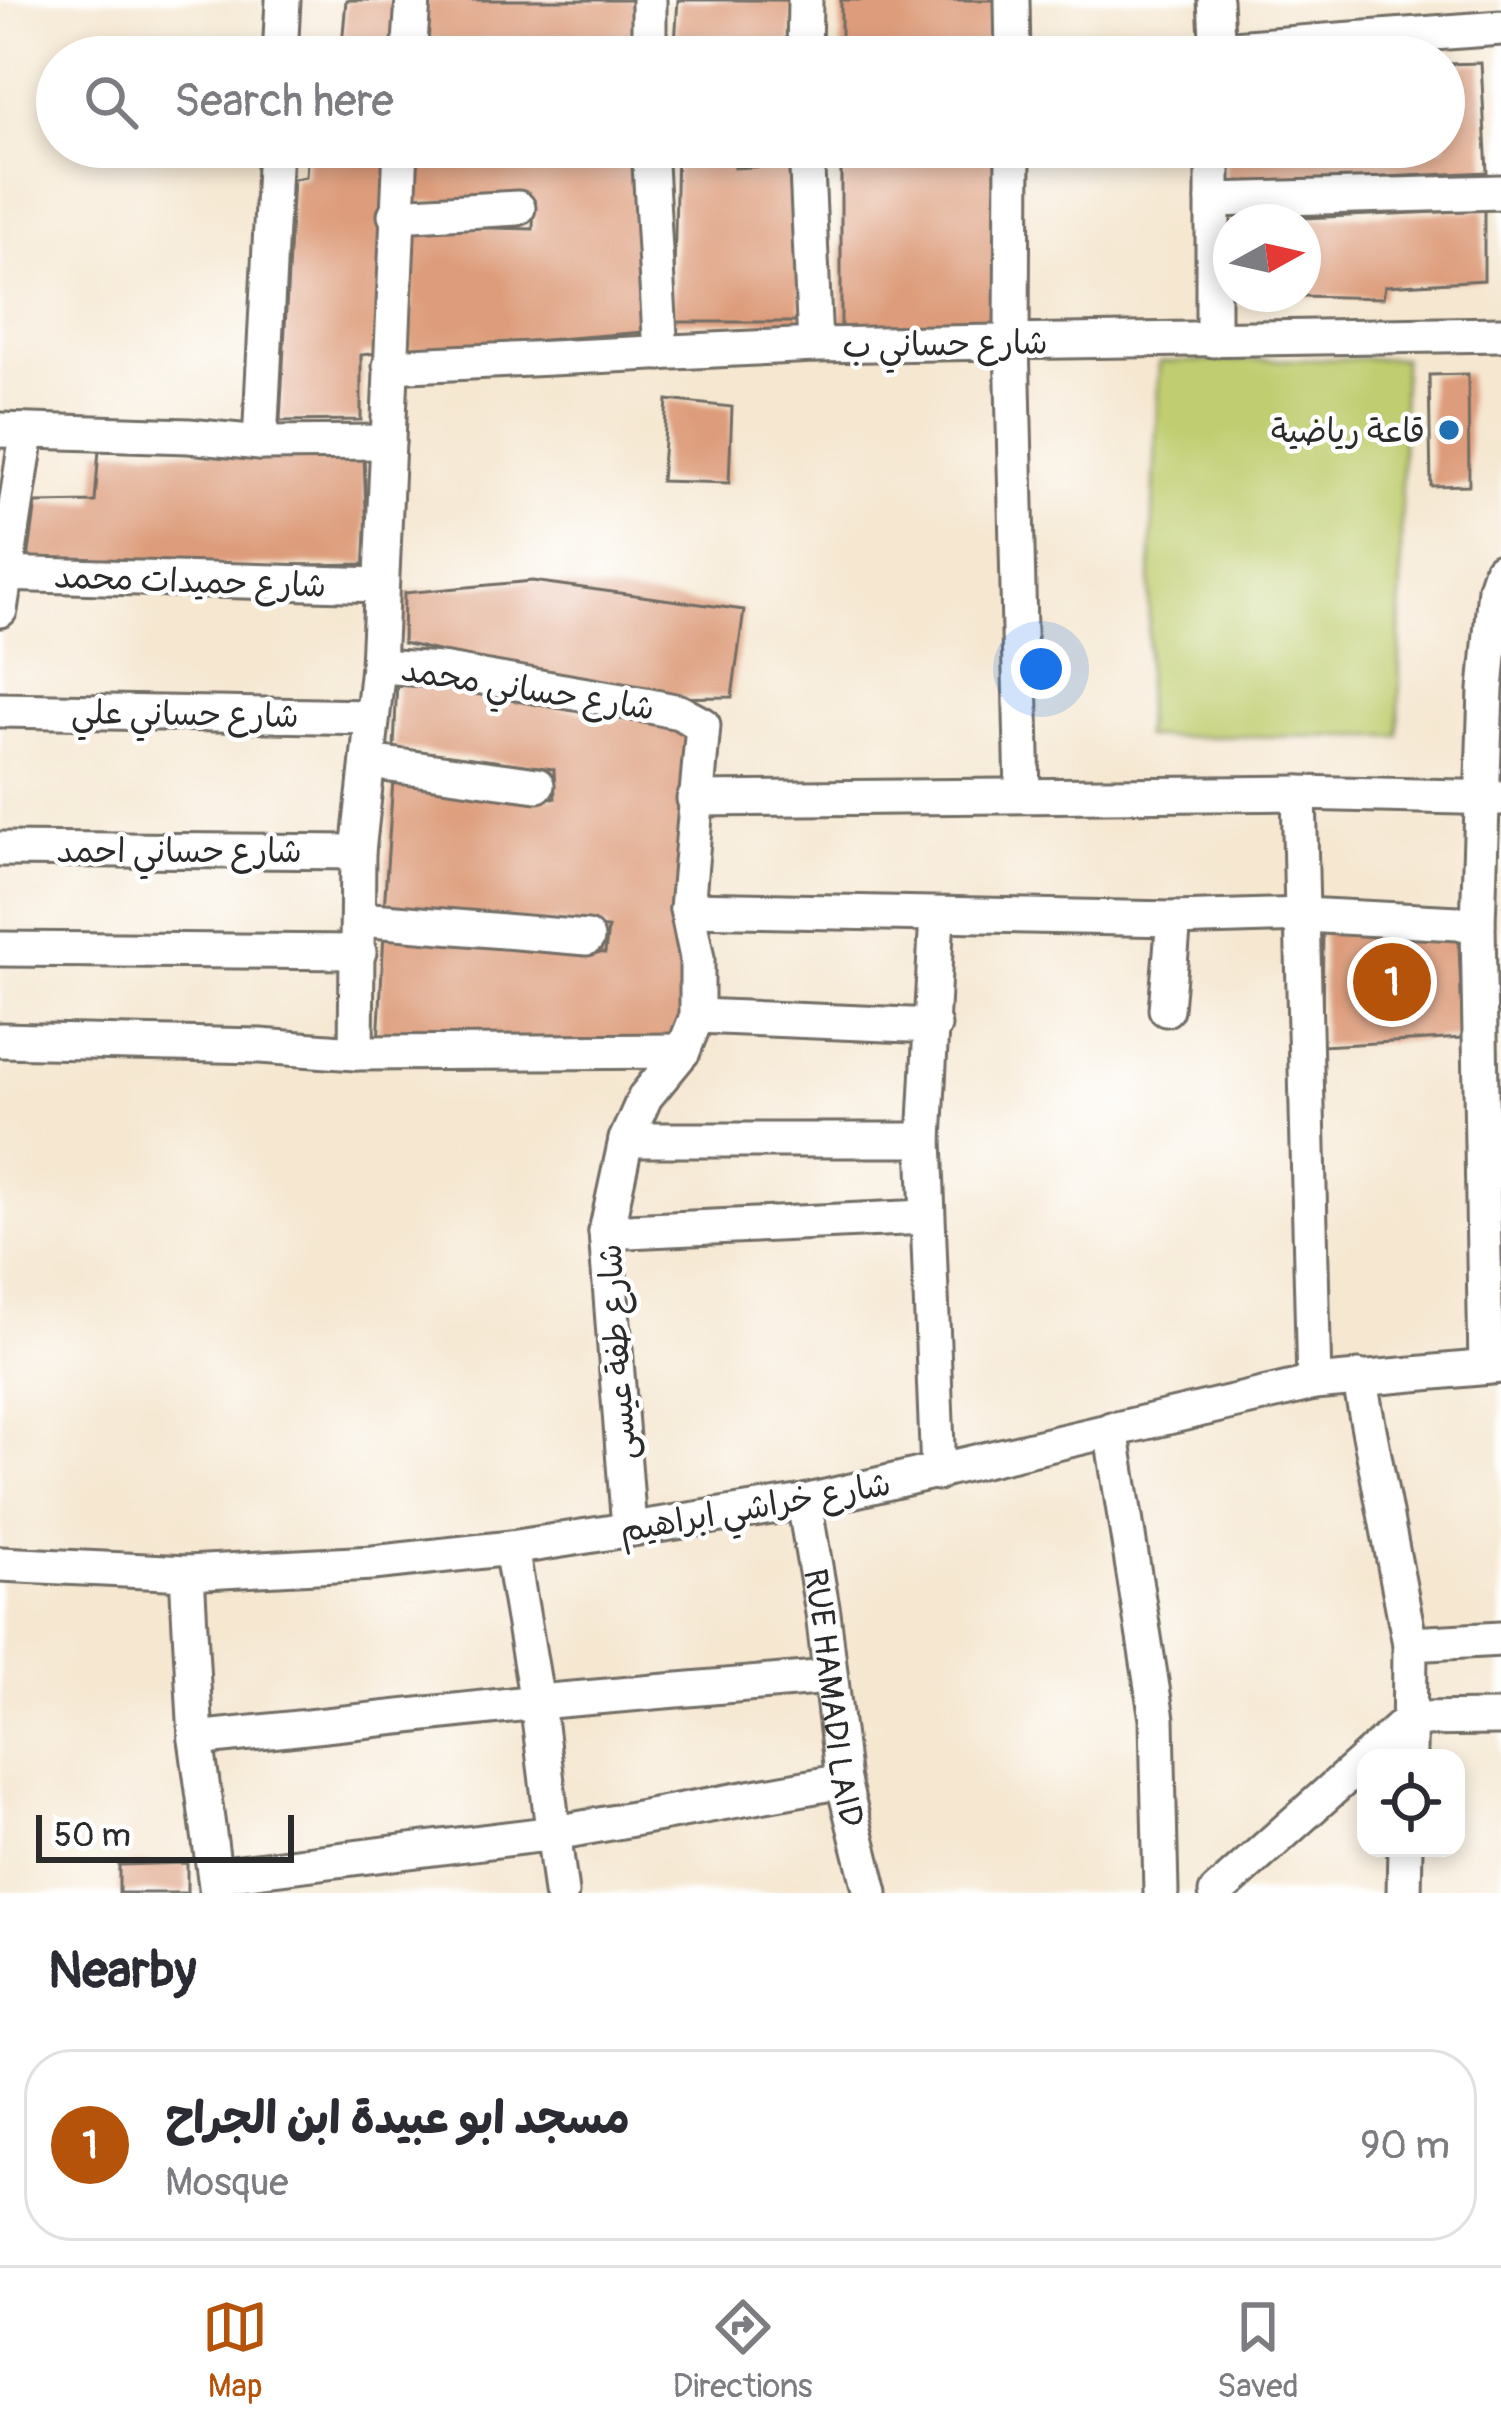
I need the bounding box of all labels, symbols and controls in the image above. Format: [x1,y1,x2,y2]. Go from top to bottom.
search box [36,36,1465,168]
icon: search [78,69,144,135]
text: Search here [174,74,394,130]
north arrow [1213,204,1321,312]
street label: شارع حساني ب [842,322,1048,375]
place label: قاعة رياضية [1271,411,1425,452]
marker: قاعة رياضية [1436,417,1462,443]
street label: شارع حميدات محمد [53,556,327,609]
your location [1011,639,1071,699]
street label: شارع حساني محمد [397,649,657,738]
street label: شارع حساني علي [71,692,299,745]
street label: شارع حساني احمد [56,831,302,880]
pin: 1 [1353,937,1431,1027]
street label: شارع طفة عيسى [590,1242,647,1461]
street label: شارع خراشي ابراهيم [617,1463,895,1559]
street label: RUE HAMADI LAID [794,1566,873,1831]
map controls [1357,1749,1465,1857]
button: locate [1357,1749,1465,1857]
scale bar [36,1809,294,1862]
text: 50 m [54,1815,131,1856]
text: Nearby [48,1939,196,2003]
text: مسجد ابو عبيدة ابن الجراح [165,2091,630,2147]
text: 1 [82,2121,98,2170]
text: 90 m [1360,2121,1450,2170]
text: Mosque [165,2158,289,2207]
tab: Map [202,2294,268,2407]
tab: Directions [673,2294,813,2407]
tab: Saved [1217,2294,1299,2407]

